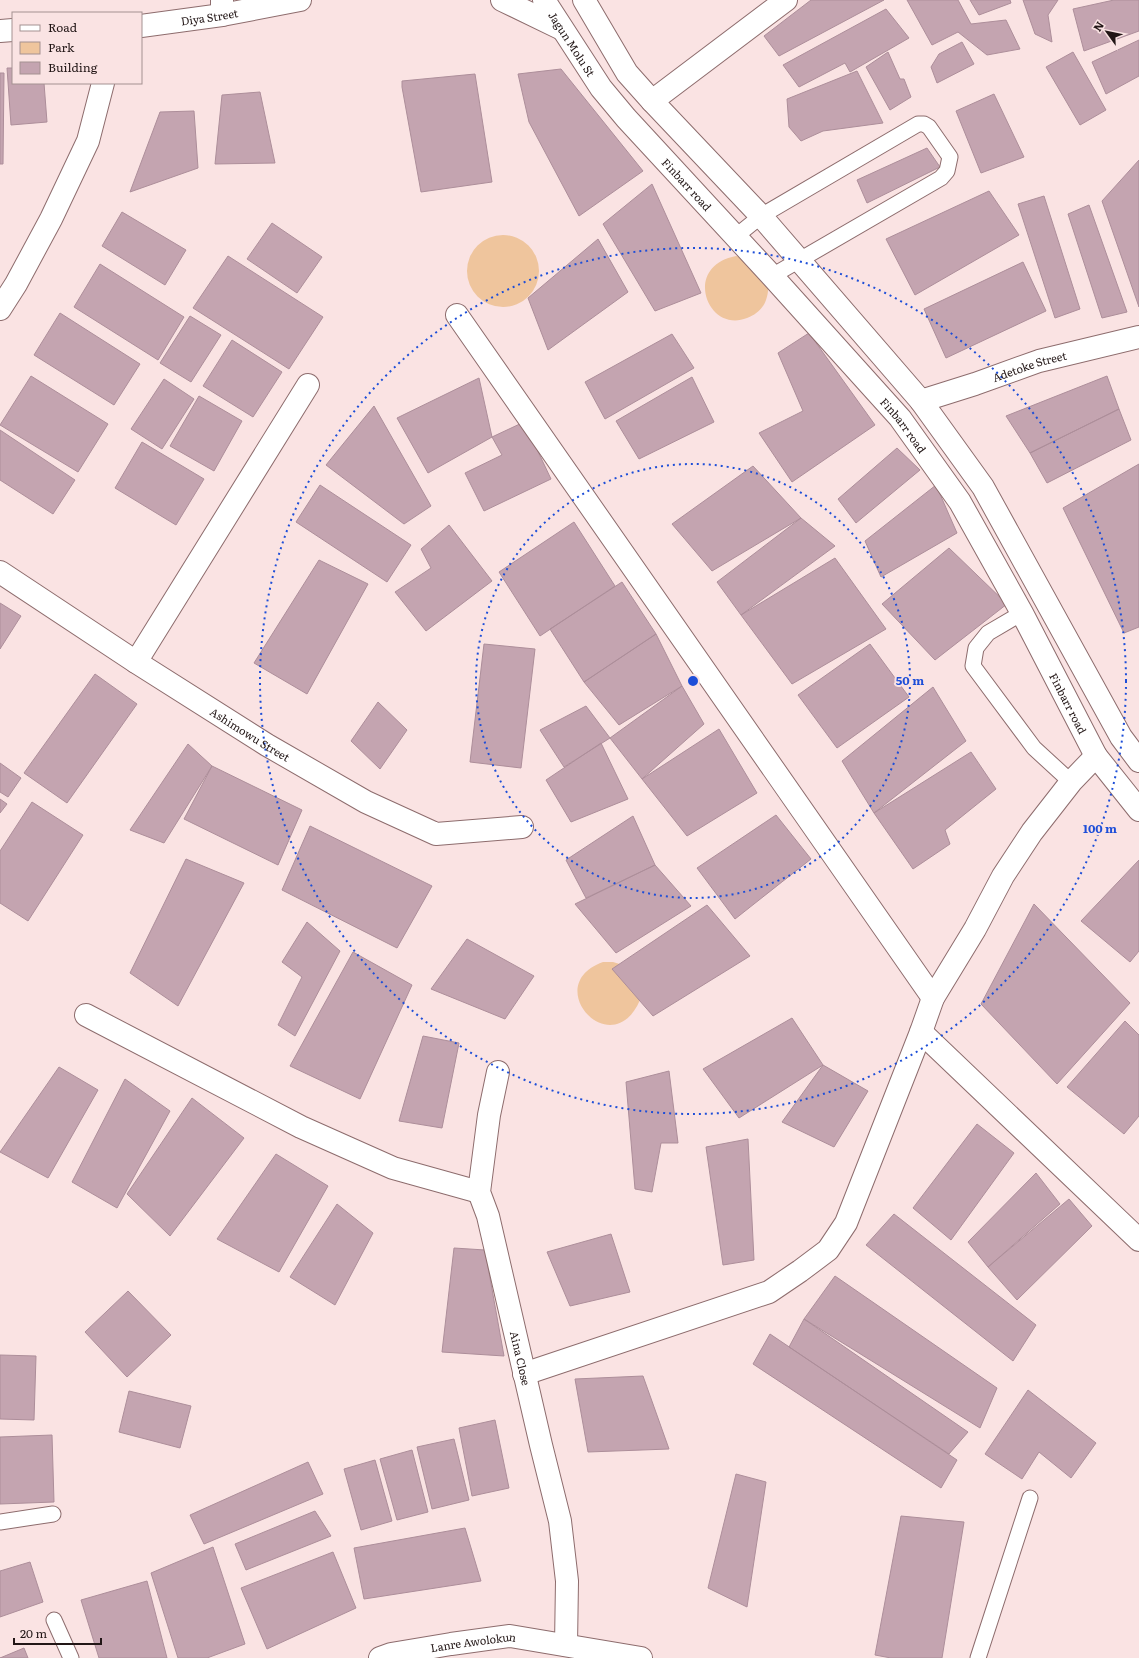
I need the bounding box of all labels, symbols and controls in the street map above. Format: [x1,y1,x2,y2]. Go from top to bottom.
street label: Diya Street [180,4,240,29]
street label: Jagun Molu St [545,8,600,80]
legend [12,12,142,84]
north arrow [1087,12,1127,52]
text: Road [48,18,78,36]
text: N [1089,18,1107,34]
text: Park [48,38,75,56]
text: Building [48,58,98,76]
street label: Finbarr road [659,154,716,214]
street label: Adetoke Street [990,347,1068,385]
street label: Finbarr road [877,394,931,456]
street label: Finbarr road [1046,670,1091,737]
text: 50 m [896,671,924,689]
centre of rings [686,674,700,688]
street label: Ashimowu Street [207,703,293,765]
text: 100 m [1083,819,1117,837]
street label: Aina Close [507,1329,535,1387]
scale bar [14,1620,101,1646]
text: 20 m [20,1624,47,1642]
street label: Lanre Awolokun [429,1628,518,1655]

